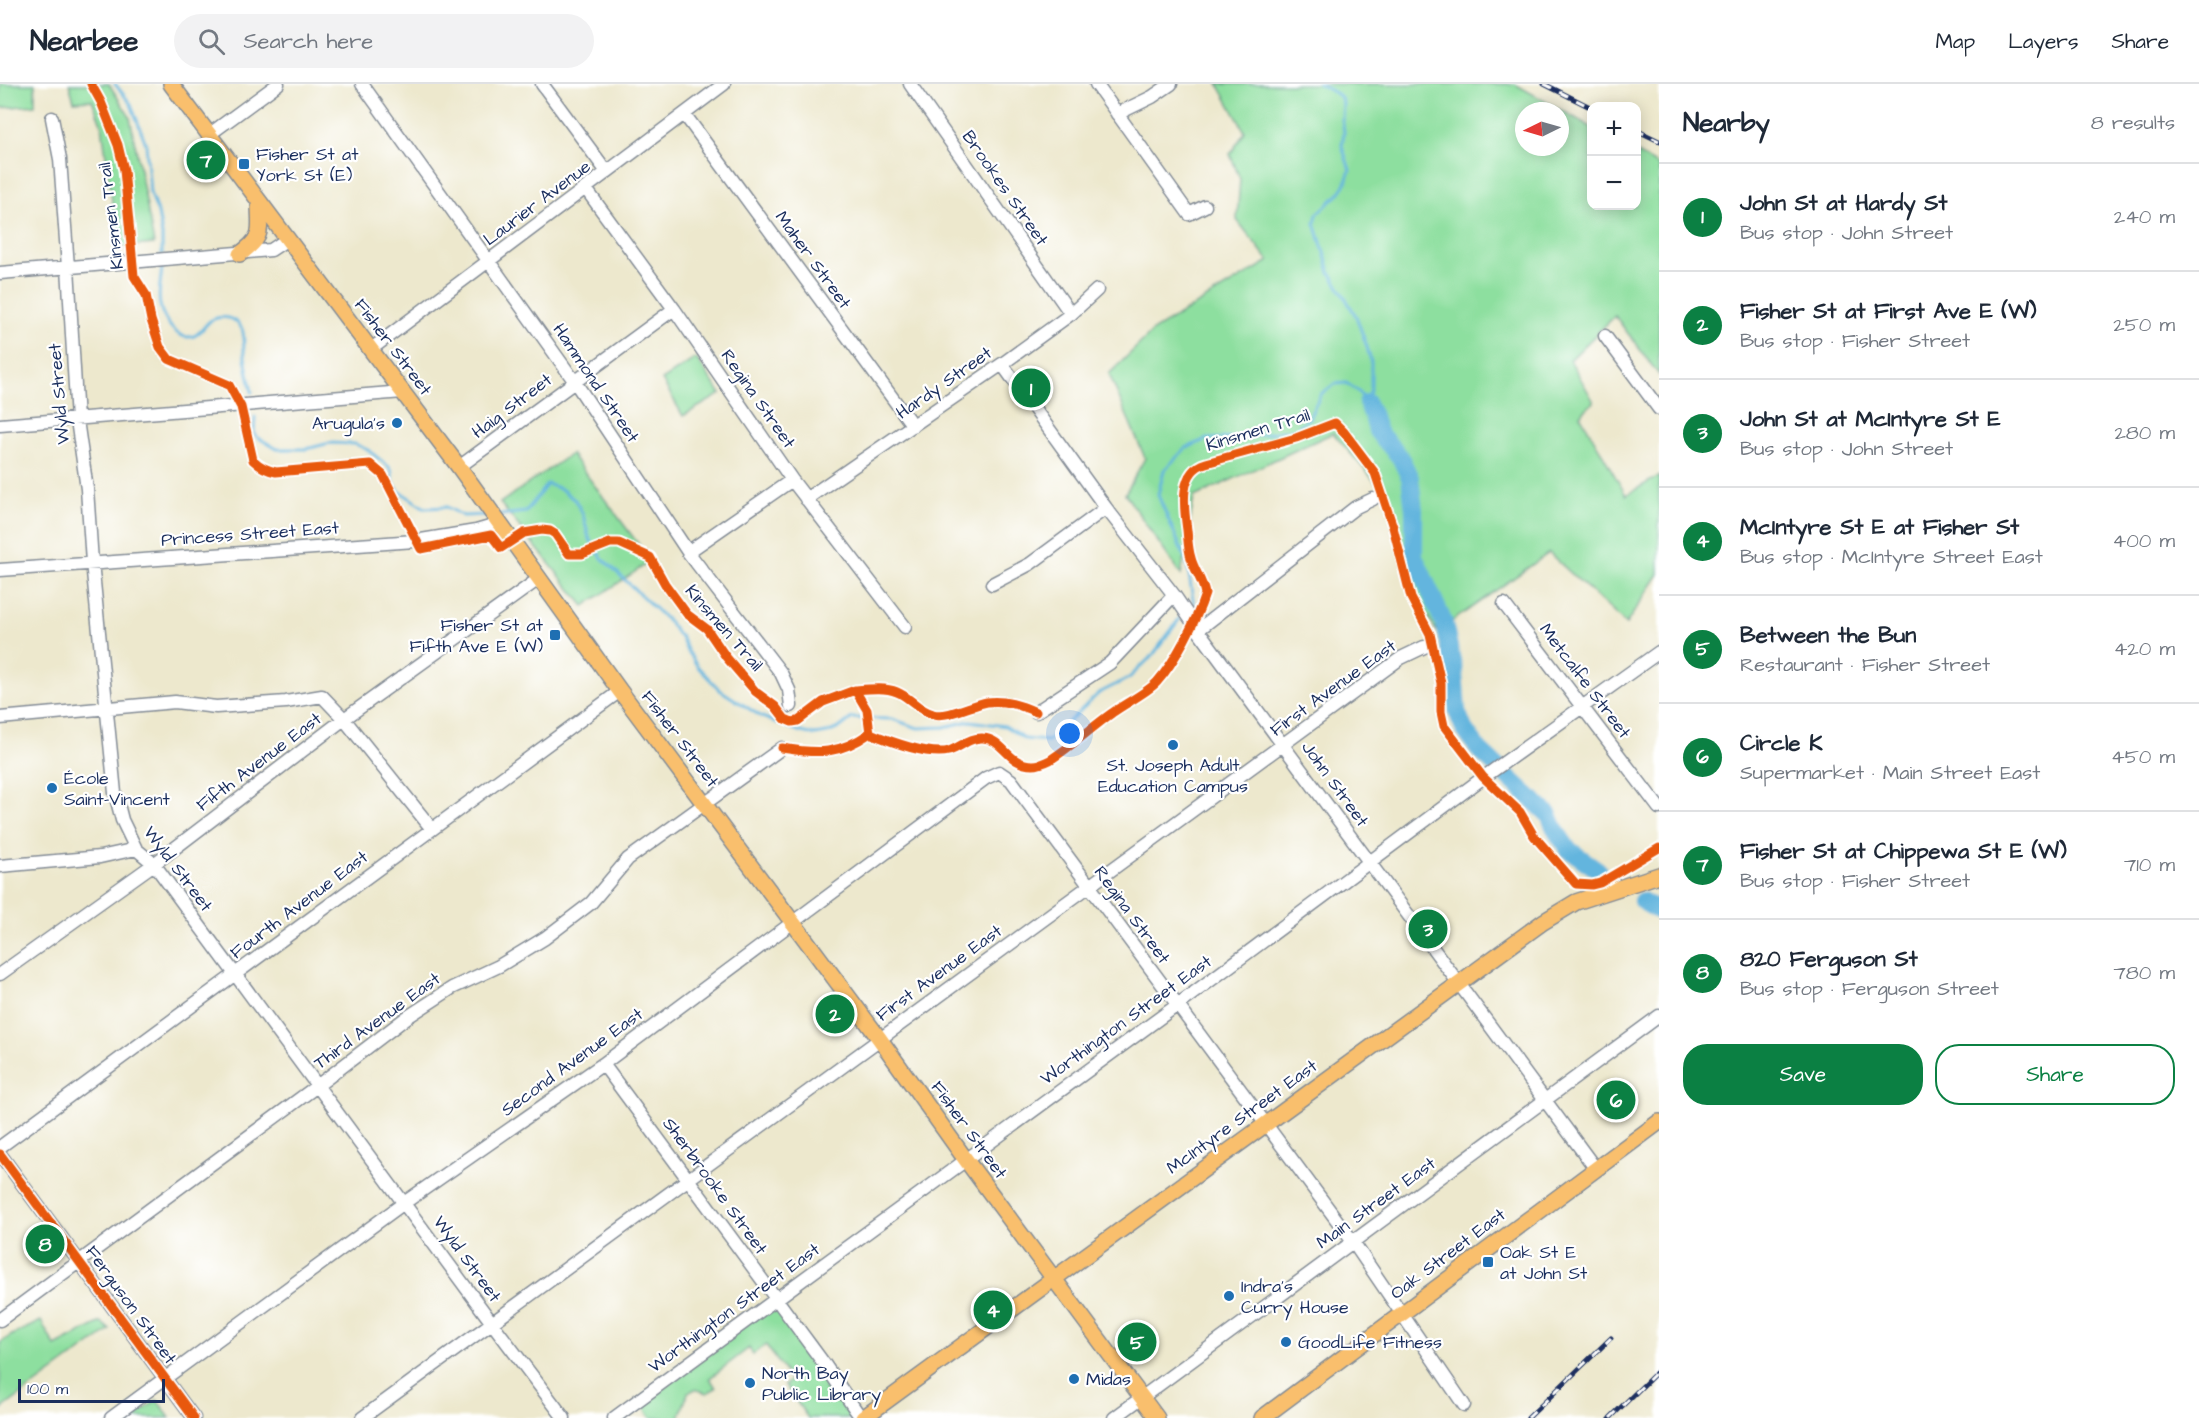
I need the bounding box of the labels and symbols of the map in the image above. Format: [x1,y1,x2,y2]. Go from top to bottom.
north arrow [1515,102,1569,156]
street label: Brookes Street [956,125,1055,251]
pin: 7 [186,138,226,182]
place label: Fisher St at York St (E) [256,142,359,188]
street label: Laurier Avenue [478,154,596,252]
marker: Fisher St at York St (E) [237,157,251,171]
street label: Kinsmen Trail [92,161,130,271]
street label: Maher Street [769,206,857,315]
street label: Fisher Street [348,293,438,401]
street label: Hammond Street [547,318,646,448]
street label: Hardy Street [891,340,998,426]
street label: Wyld Street [42,341,77,446]
street label: Regina Street [714,345,802,455]
pin: 1 [1012,366,1050,410]
street label: Haig Street [467,367,559,445]
street label: Kinsmen Trail [1203,402,1313,458]
place label: Arugula’s [312,411,385,437]
marker: Arugula’s [390,416,404,430]
street label: Princess Street East [160,515,341,553]
street label: Kinsmen Trail [679,579,769,677]
place label: Fisher St at Fifth Ave E (W) [409,613,544,659]
street label: Metcalfe Street [1533,618,1637,744]
marker: Fisher St at Fifth Ave E (W) [548,628,562,642]
street label: First Avenue East [1265,633,1402,742]
street label: Fisher Street [635,685,725,793]
street label: Fifth Avenue East [191,706,327,817]
your location [1055,719,1084,748]
street label: John Street [1295,736,1375,832]
marker: St. Joseph Adult Education Campus [1166,738,1180,752]
place label: St. Joseph Adult Education Campus [1098,753,1248,799]
place label: École Saint-Vincent [64,766,170,812]
marker: École Saint-Vincent [45,781,59,795]
street label: Wyld Street [137,821,219,918]
street label: Fourth Avenue East [225,844,374,965]
street label: Regina Street [1087,861,1176,970]
pin: 3 [1408,906,1448,952]
street label: First Avenue East [871,918,1008,1027]
street label: Worthington Street East [1035,949,1218,1092]
street label: Third Avenue East [309,966,446,1075]
pin: 2 [816,992,854,1036]
street label: Second Avenue East [496,1001,649,1122]
street label: McIntyre Street East [1161,1053,1324,1181]
street label: Fisher Street [925,1076,1013,1185]
pin: 6 [1596,1078,1636,1122]
street label: Sherbrooke Street [657,1112,774,1260]
street label: Main Street East [1311,1151,1441,1255]
street label: Oak Street East [1385,1202,1511,1306]
street label: Wyld Street [426,1211,507,1309]
pin: 8 [26,1222,64,1266]
street label: Worthington Street East [643,1237,826,1380]
street label: Ferguson Street [79,1240,183,1371]
place label: Oak St E at John St [1500,1240,1588,1286]
marker: Oak St E at John St [1481,1255,1495,1269]
place label: Indra's Curry House [1241,1274,1349,1321]
pin: 4 [974,1288,1012,1332]
marker: Indra's Curry House [1222,1289,1236,1303]
pin: 5 [1118,1320,1156,1364]
place label: GoodLife Fitness [1298,1330,1442,1355]
marker: GoodLife Fitness [1279,1335,1293,1349]
place label: North Bay Public Library [762,1361,881,1408]
place label: Midas [1086,1367,1131,1392]
marker: Midas [1067,1372,1081,1386]
scale bar [18,1376,165,1404]
marker: North Bay Public Library [743,1376,757,1390]

